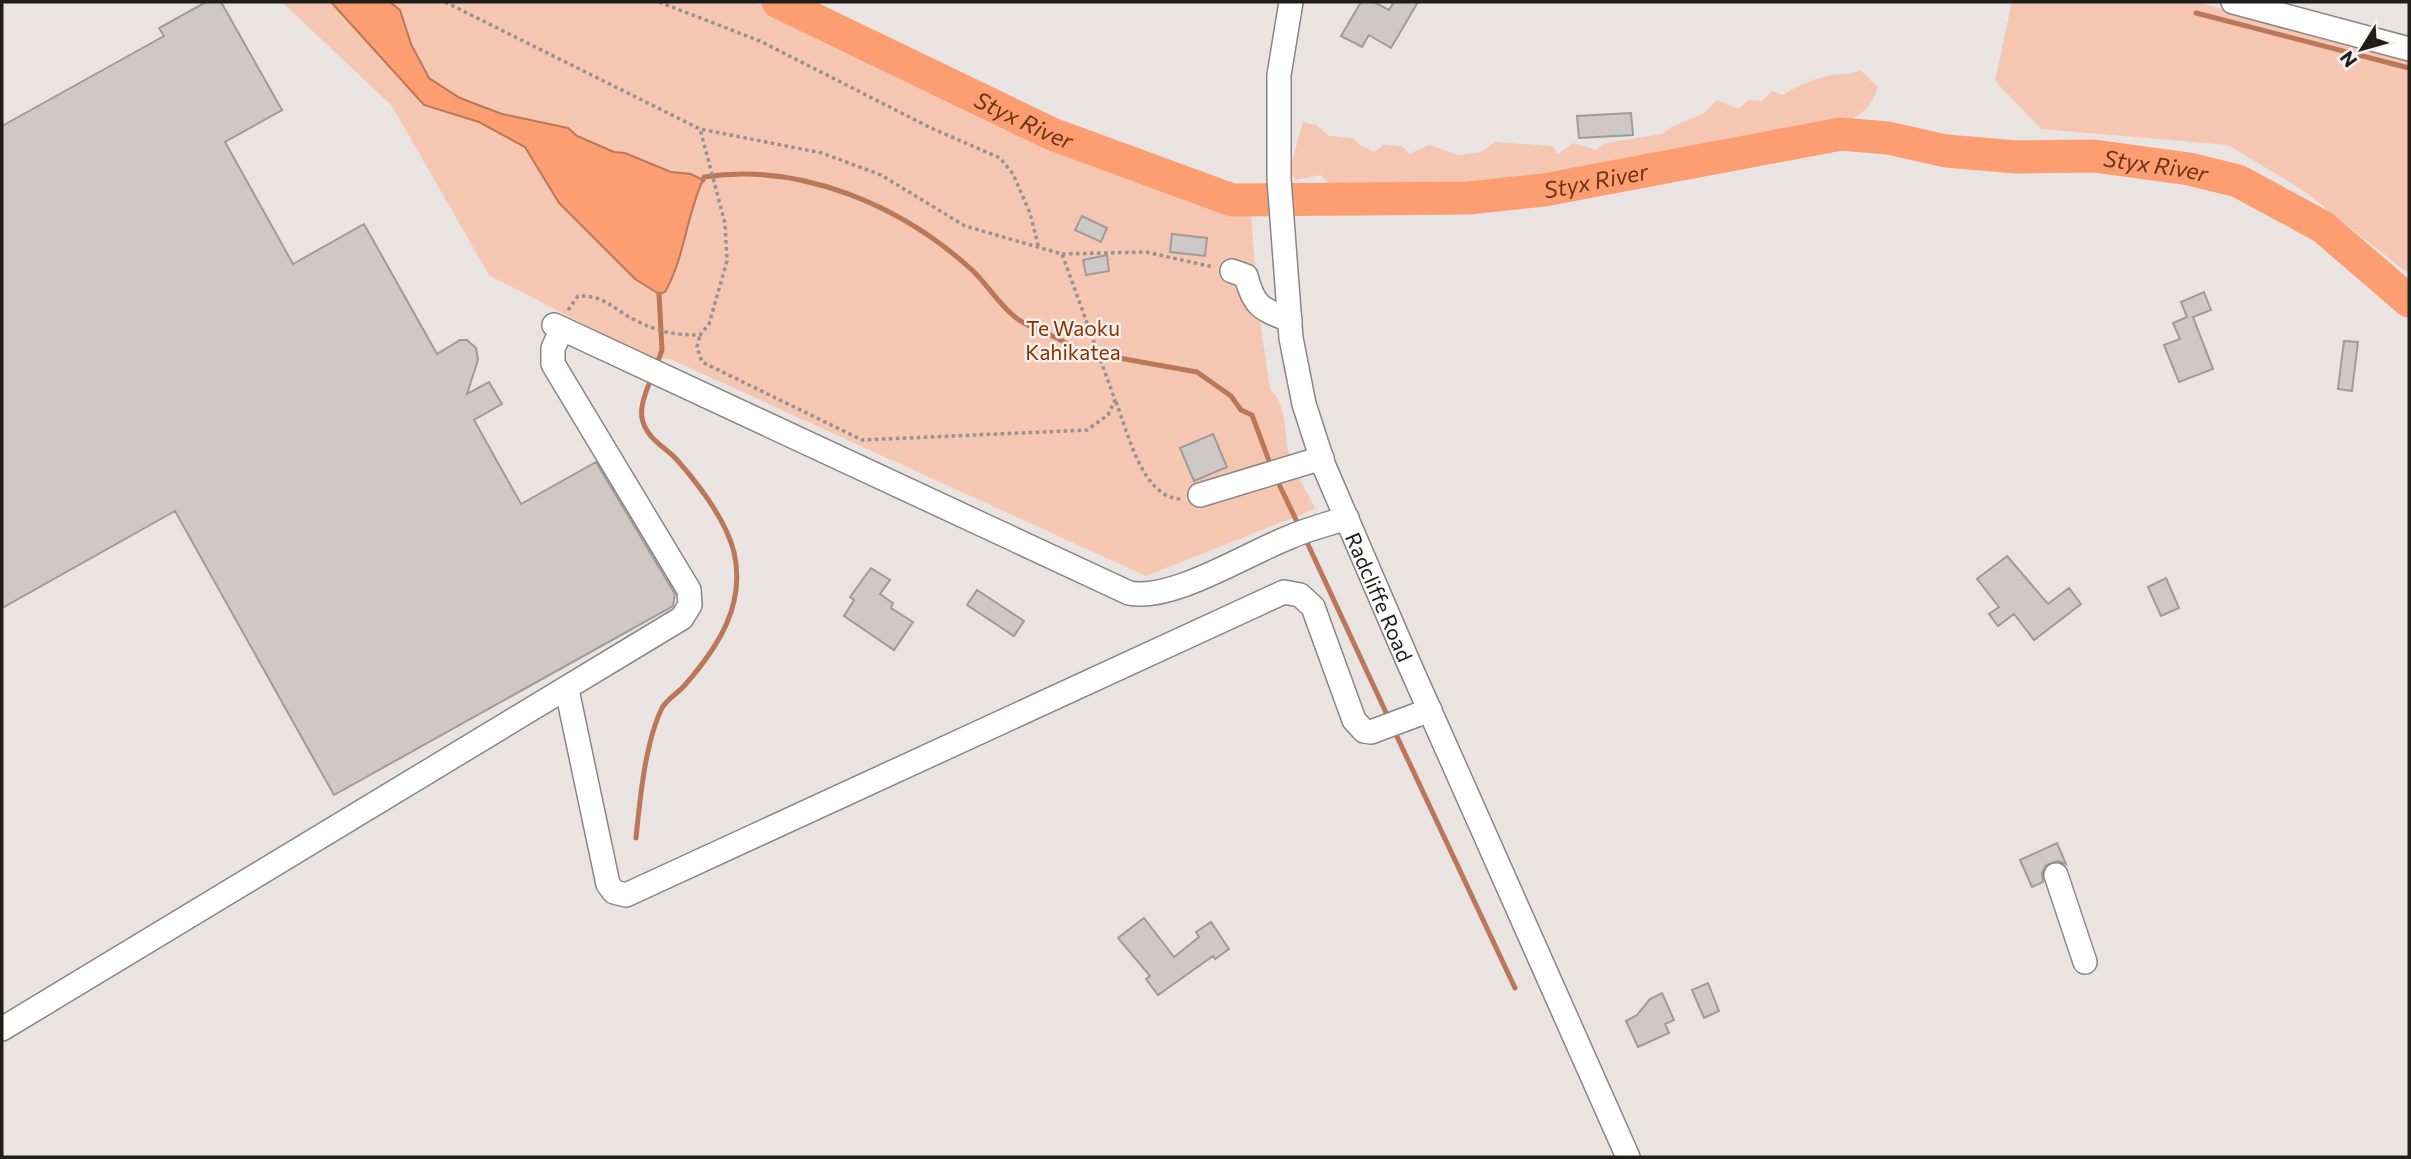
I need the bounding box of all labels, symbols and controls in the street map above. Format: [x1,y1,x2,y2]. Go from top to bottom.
north arrow [2327,14,2397,84]
text: N [2335,47,2362,72]
water label: Styx River [970,85,1078,155]
water label: Styx River [2102,143,2212,187]
water label: Styx River [1541,157,1651,204]
park label: Te Waoku Kahikatea [1025,315,1121,364]
street label: Radcliffe Road [1341,528,1419,665]

